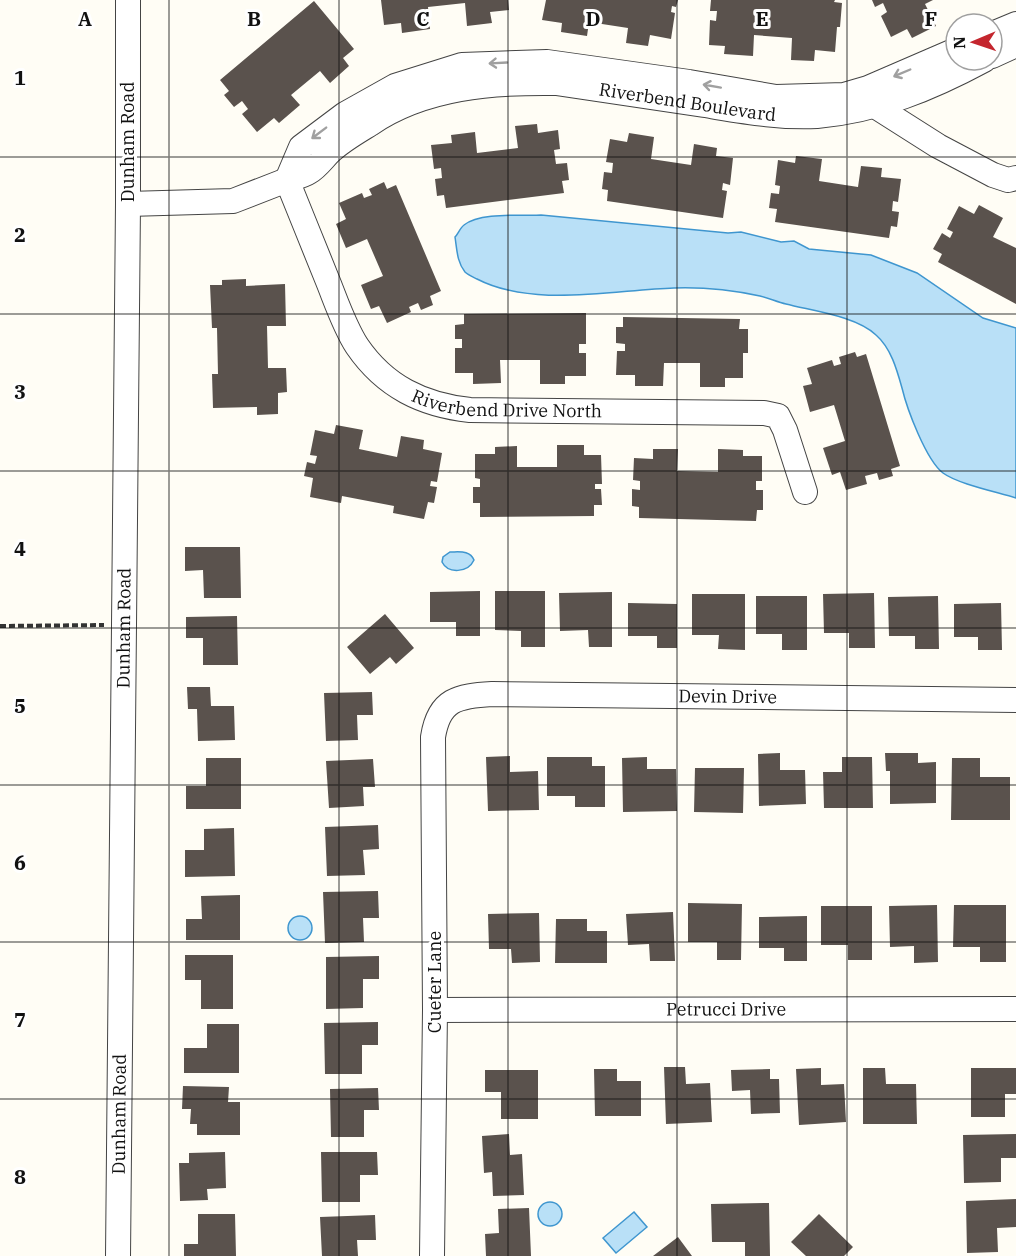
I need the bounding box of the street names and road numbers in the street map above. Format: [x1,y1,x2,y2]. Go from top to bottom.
street label: Riverbend Boulevard [597,77,777,126]
street label: Dunham Road [116,82,139,202]
street label: Riverbend Drive North [408,384,602,422]
street label: Dunham Road [111,567,136,689]
street label: Devin Drive [678,684,777,708]
street label: Cueter Lane [423,931,446,1033]
street label: Petrucci Drive [666,997,786,1021]
street label: Dunham Road [107,1053,131,1174]

